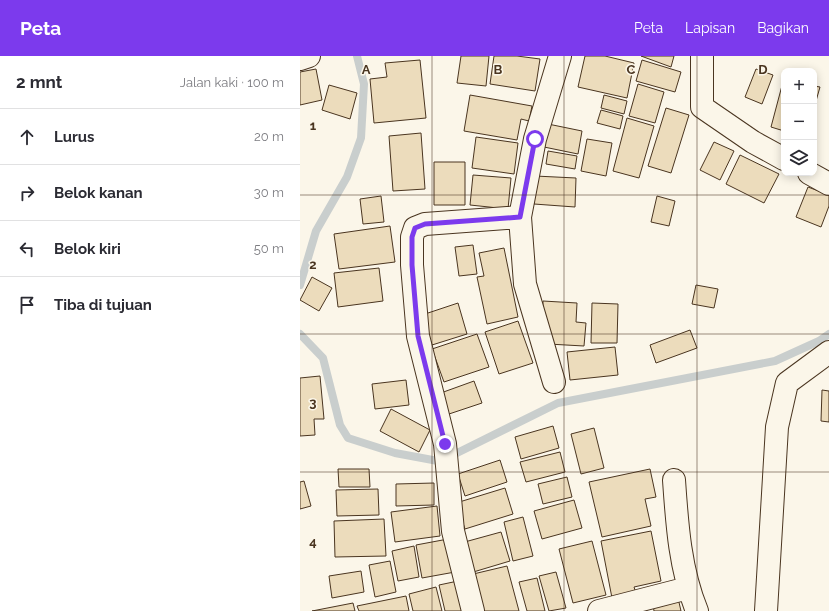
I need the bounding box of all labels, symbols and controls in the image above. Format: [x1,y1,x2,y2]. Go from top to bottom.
text: Peta [20,17,61,39]
text: Peta [634,20,663,36]
text: Lapisan [685,20,735,36]
text: Bagikan [757,20,809,36]
text: A [362,62,371,77]
text: B [494,62,503,77]
text: C [627,62,636,77]
text: D [758,62,768,77]
map controls [781,68,817,176]
button: + [781,68,817,104]
text: 2 mnt [16,72,62,92]
text: Jalan kaki · 100 m [180,75,284,90]
button: − [781,104,817,140]
text: 1 [310,118,317,133]
icon: ahead [16,126,38,148]
text: Lurus [54,128,95,146]
text: 20 m [254,129,284,144]
route start [526,130,544,148]
button: layers [781,140,817,176]
icon: right [16,182,38,204]
text: Belok kanan [54,184,143,202]
text: 30 m [254,185,284,200]
icon: left [16,238,38,260]
text: Belok kiri [54,240,121,258]
text: 50 m [254,241,284,256]
text: 2 [309,257,317,272]
icon: arrive [16,294,38,316]
text: Tiba di tujuan [54,296,152,314]
text: 3 [309,395,317,410]
route end [436,435,454,453]
text: 4 [309,534,317,549]

